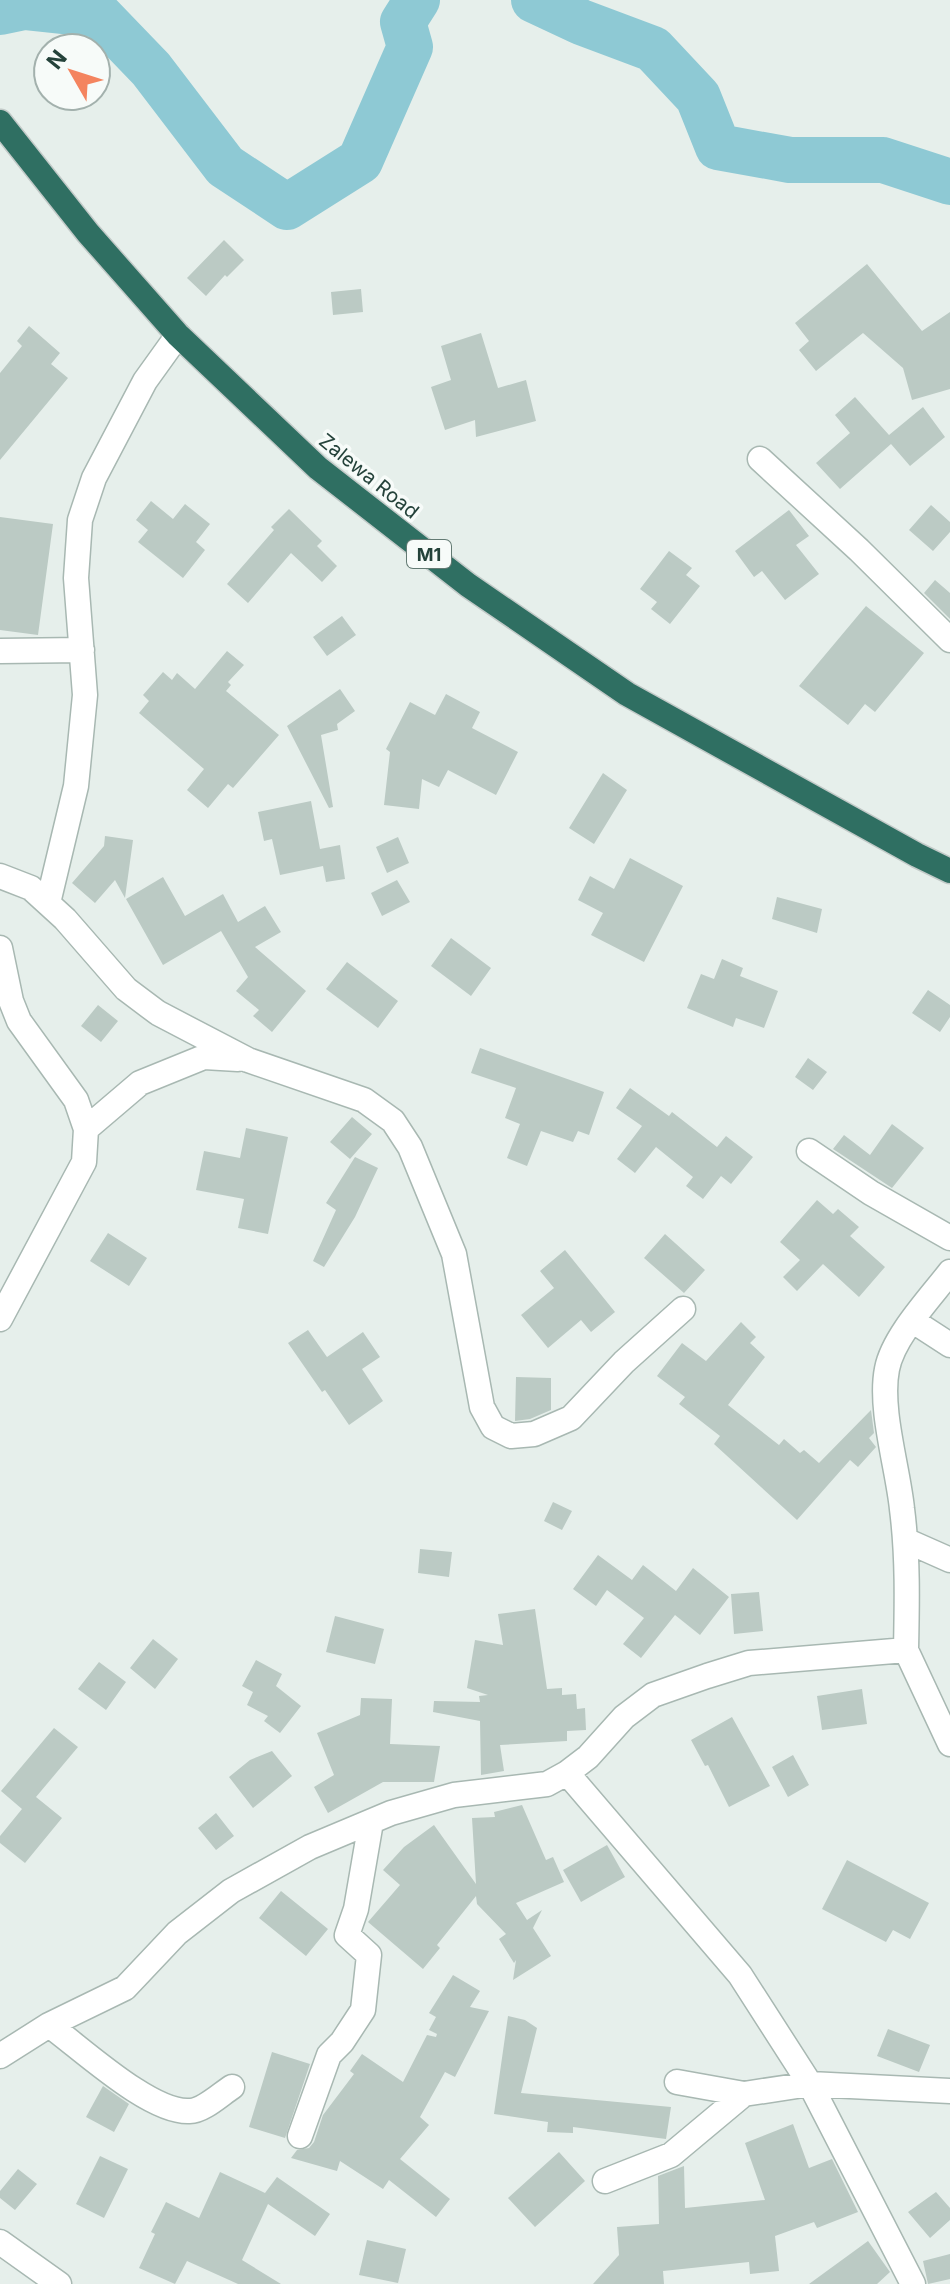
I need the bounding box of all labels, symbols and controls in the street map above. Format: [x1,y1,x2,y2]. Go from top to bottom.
north arrow [32,32,112,112]
text: N [41,45,72,74]
street label: Zalewa Road [314,428,424,524]
road number: M1 [407,540,451,568]

